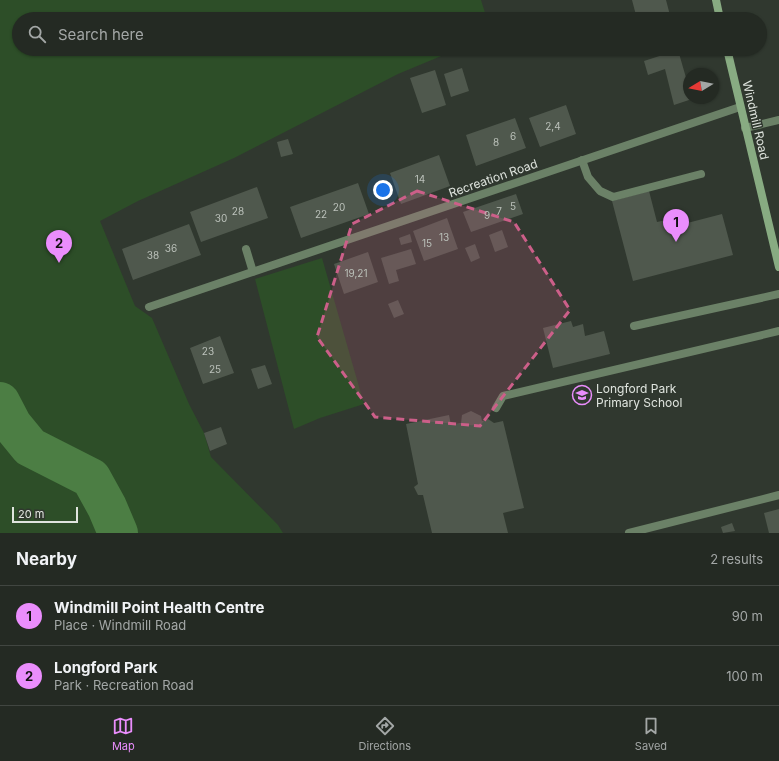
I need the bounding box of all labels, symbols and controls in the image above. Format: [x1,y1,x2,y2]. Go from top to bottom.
search box [12,12,767,56]
icon: search [26,23,48,45]
text: Search here [58,25,144,44]
north arrow [683,68,719,104]
street label: Windmill Road [740,79,772,161]
house number: 2,4 [545,120,561,132]
house number: 6 [510,130,516,142]
house number: 8 [493,136,499,148]
street label: Recreation Road [447,156,539,200]
house number: 14 [415,173,425,185]
your location [373,180,393,200]
house number: 5 [510,200,516,212]
house number: 20 [333,201,345,213]
house number: 28 [232,205,244,217]
house number: 7 [496,205,502,217]
house number: 22 [315,208,327,220]
house number: 9 [484,209,490,221]
pin: 1 [663,209,689,242]
house number: 30 [215,212,227,224]
pin: 2 [46,230,72,263]
house number: 13 [439,231,449,243]
house number: 15 [422,237,432,249]
house number: 36 [165,242,177,254]
house number: 38 [147,249,159,261]
house number: 19,21 [344,267,368,279]
house number: 23 [202,345,214,357]
house number: 25 [209,363,221,375]
place label: Longford Park Primary School [596,381,682,410]
school or university icon: Longford Park Primary School [571,384,593,406]
scale bar [12,505,78,524]
text: 20 m [18,507,44,521]
text: Nearby [16,549,77,569]
text: 2 results [710,551,763,567]
text: Windmill Point Health Centre [54,598,264,617]
text: 1 [26,608,32,624]
text: 90 m [732,608,763,624]
text: Place · Windmill Road [54,617,186,633]
text: Longford Park [54,658,157,677]
text: 2 [25,668,33,684]
text: 100 m [726,668,763,684]
text: Park · Recreation Road [54,677,194,693]
tab: Map [112,715,135,753]
tab: Directions [359,715,411,753]
tab: Saved [635,715,667,753]

